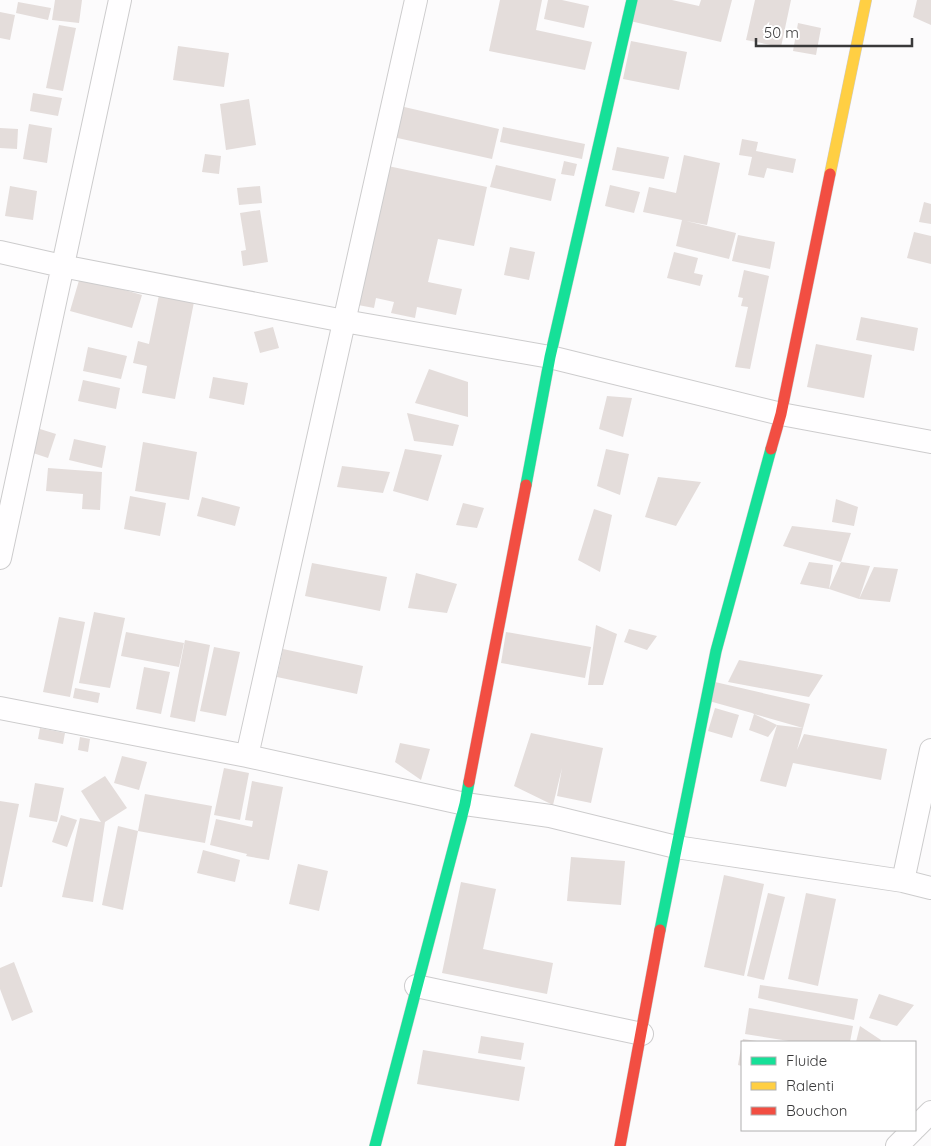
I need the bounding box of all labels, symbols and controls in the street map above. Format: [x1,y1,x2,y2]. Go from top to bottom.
scale bar [756,15,912,47]
text: 50 m [764,23,799,42]
legend [741,1041,916,1131]
text: Fluide [786,1051,827,1070]
text: Ralenti [786,1076,834,1095]
text: Bouchon [786,1101,847,1120]

